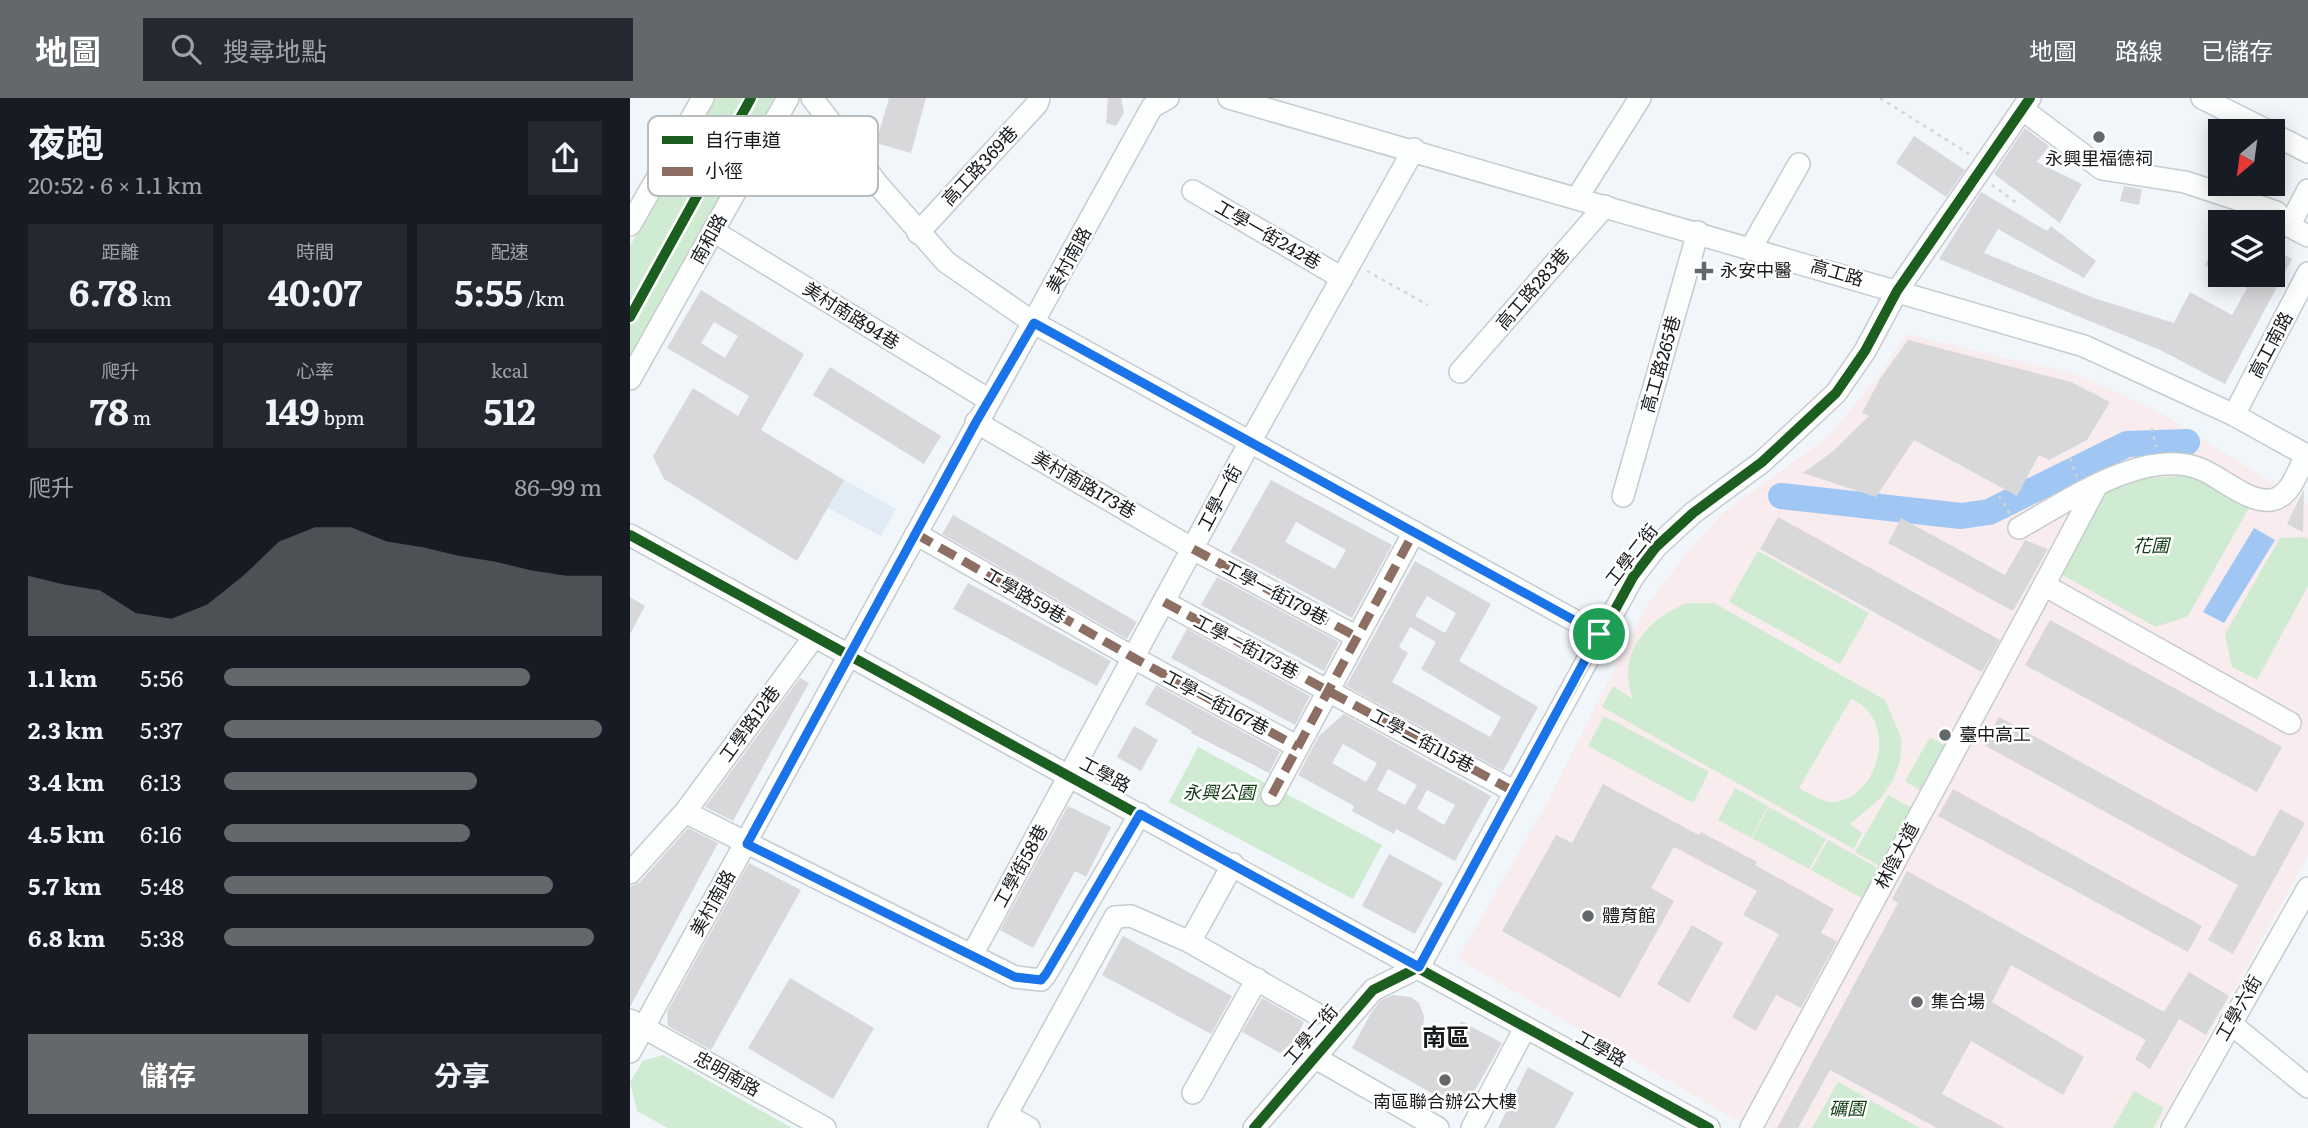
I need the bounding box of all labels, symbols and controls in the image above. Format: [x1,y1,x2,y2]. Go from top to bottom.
search box [143,18,633,81]
text: 地圖 [35,25,101,74]
icon: search [167,30,205,68]
text: 搜尋地點 [223,30,327,69]
text: 地圖 [2029,32,2077,67]
text: 路線 [2115,32,2163,67]
text: 已儲存 [2201,32,2273,67]
text: 夜跑 [28,112,104,169]
legend [648,116,878,196]
street label: 高工路369巷 [935,119,1023,211]
north arrow [2208,119,2286,196]
map controls [2208,119,2285,287]
button: share [528,121,602,195]
text: 自行車道 [705,125,781,153]
marker: 永興里福德祠 [2091,129,2107,145]
place label: 永興里福德祠 [2045,144,2153,171]
text: 小徑 [705,156,743,184]
text: 20:52 · 6 × 1.1 km [28,167,203,201]
street label: 工學一街242巷 [1211,192,1327,275]
street label: 南和路 [683,208,733,268]
button: layers [2208,210,2285,287]
street label: 美村南路 [1038,221,1097,297]
text: 距離 [101,237,139,265]
text: 時間 [296,237,334,265]
text: 配速 [491,237,529,265]
street label: 高工路283巷 [1489,241,1575,335]
street label: 高工路 [1808,251,1867,292]
place label: 永安中醫 [1720,256,1792,283]
marker: 永安中醫 [1694,261,1714,281]
text: 6.78 [69,265,138,317]
text: 40:07 [268,265,362,317]
text: 5:55 [454,265,523,317]
street label: 美村南路94巷 [798,274,905,355]
text: km [138,284,172,312]
text: /km [523,284,565,312]
street label: 高工南路 [2241,306,2298,382]
street label: 高工路265巷 [1633,312,1686,415]
text: 爬升 [101,356,139,384]
text: 心率 [296,356,334,384]
text: kcal [491,356,528,384]
text: 78 [89,384,129,436]
text: 149 [265,384,320,436]
text: 512 [484,384,536,436]
text: m [129,403,151,431]
text: bpm [320,403,365,431]
street label: 美村南路173巷 [1028,443,1142,524]
street label: 工學一街 [1190,459,1247,535]
text: 爬升 [28,469,74,503]
text: 86–99 m [515,469,602,503]
street label: 工學二街 [1598,517,1664,591]
park label: 花圃 [2133,531,2172,558]
street label: 工學一街179巷 [1218,553,1333,631]
street label: 工學路59巷 [980,560,1072,629]
pin [1569,604,1629,664]
street label: 工學一街173巷 [1189,607,1304,685]
icon: arrive [1580,615,1618,653]
text: 1.1 km [28,660,98,694]
text: 5:56 [140,660,183,694]
street label: 工學一街167巷 [1159,662,1274,741]
street label: 工學路12巷 [712,679,786,767]
street label: 工學二街115巷 [1366,701,1479,778]
text: 2.3 km [28,712,104,746]
text: 5:37 [140,712,183,746]
place label: 臺中高工 [1959,720,2031,747]
marker: 臺中高工 [1937,727,1953,743]
street label: 工學路 [1076,749,1136,798]
text: 3.4 km [28,764,105,798]
text: 6:13 [140,764,182,798]
park label: 永興公園 [1183,778,1258,805]
text: 4.5 km [28,816,105,850]
text: 6:16 [140,816,182,850]
street label: 林陰大道 [1867,817,1924,893]
street label: 工學街58巷 [986,819,1054,912]
street label: 美村南路 [682,864,741,940]
text: 5.7 km [28,868,102,902]
text: 5:48 [140,868,184,902]
place label: 體育館 [1602,901,1656,928]
marker: 體育館 [1580,908,1596,924]
text: 6.8 km [28,920,105,954]
text: 5:38 [140,920,184,954]
street label: 工學六街 [2208,969,2267,1045]
place label: 集合場 [1931,987,1985,1014]
marker: 集合場 [1909,994,1925,1010]
street label: 工學二街 [1276,998,1344,1070]
district label: 南區 [1422,1018,1470,1053]
street label: 工學路 [1572,1023,1632,1073]
button: 儲存 [28,1034,308,1114]
button: 分享 [322,1034,602,1114]
street label: 忠明南路 [690,1043,766,1102]
marker: 南區聯合辦公大樓 [1437,1072,1453,1088]
place label: 南區聯合辦公大樓 [1373,1087,1517,1114]
park label: 礪園 [1829,1094,1868,1121]

